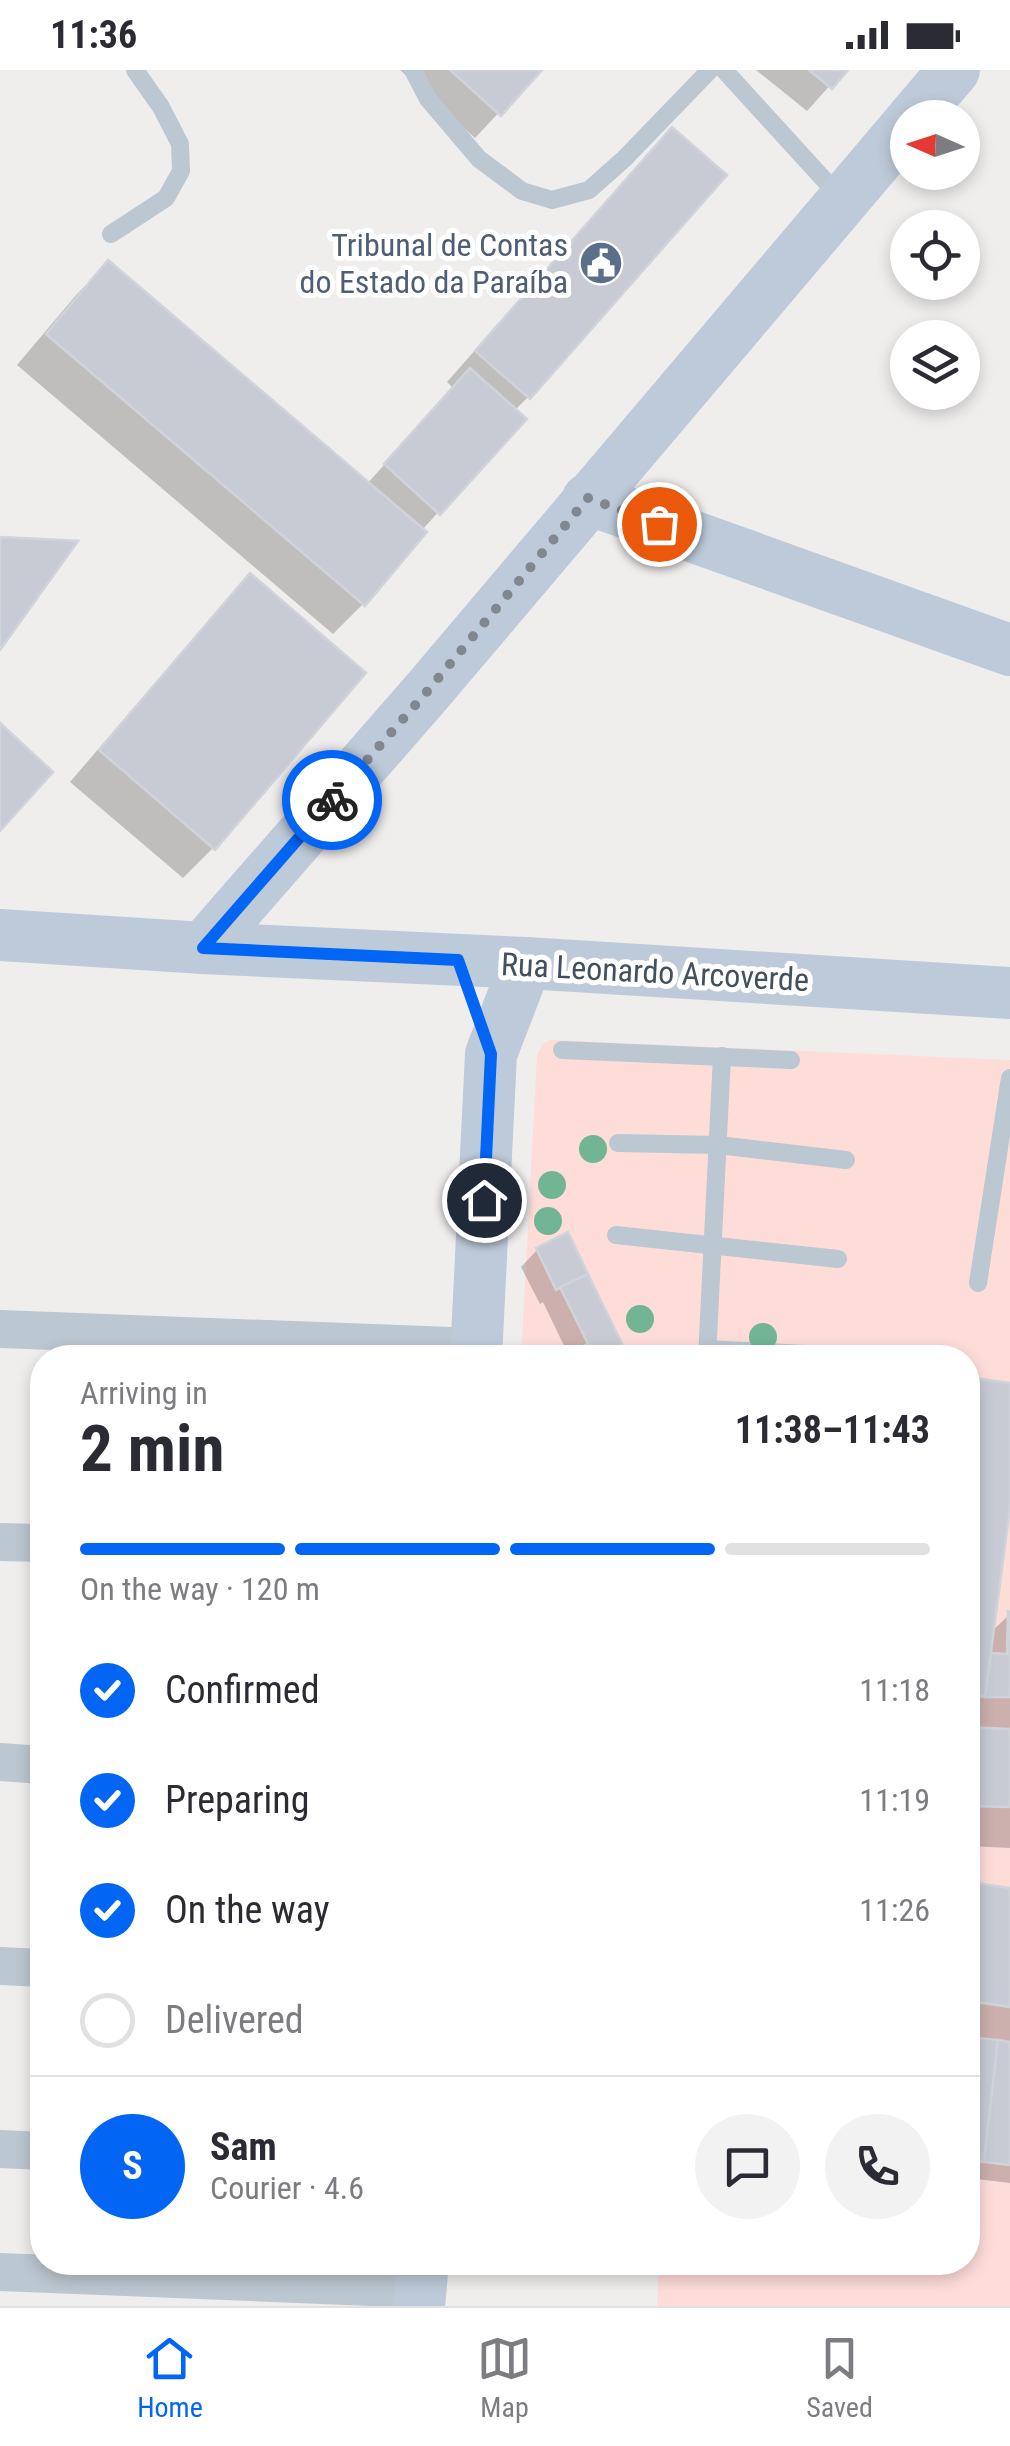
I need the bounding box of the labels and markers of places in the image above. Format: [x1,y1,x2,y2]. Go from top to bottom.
place label: Tribunal de Contas do Estado da Paraíba [300,226,568,301]
public building icon: Tribunal de Contas do Estado da Paraíba [578,240,624,286]
pin [617,482,702,567]
pin [442,1158,527,1243]

